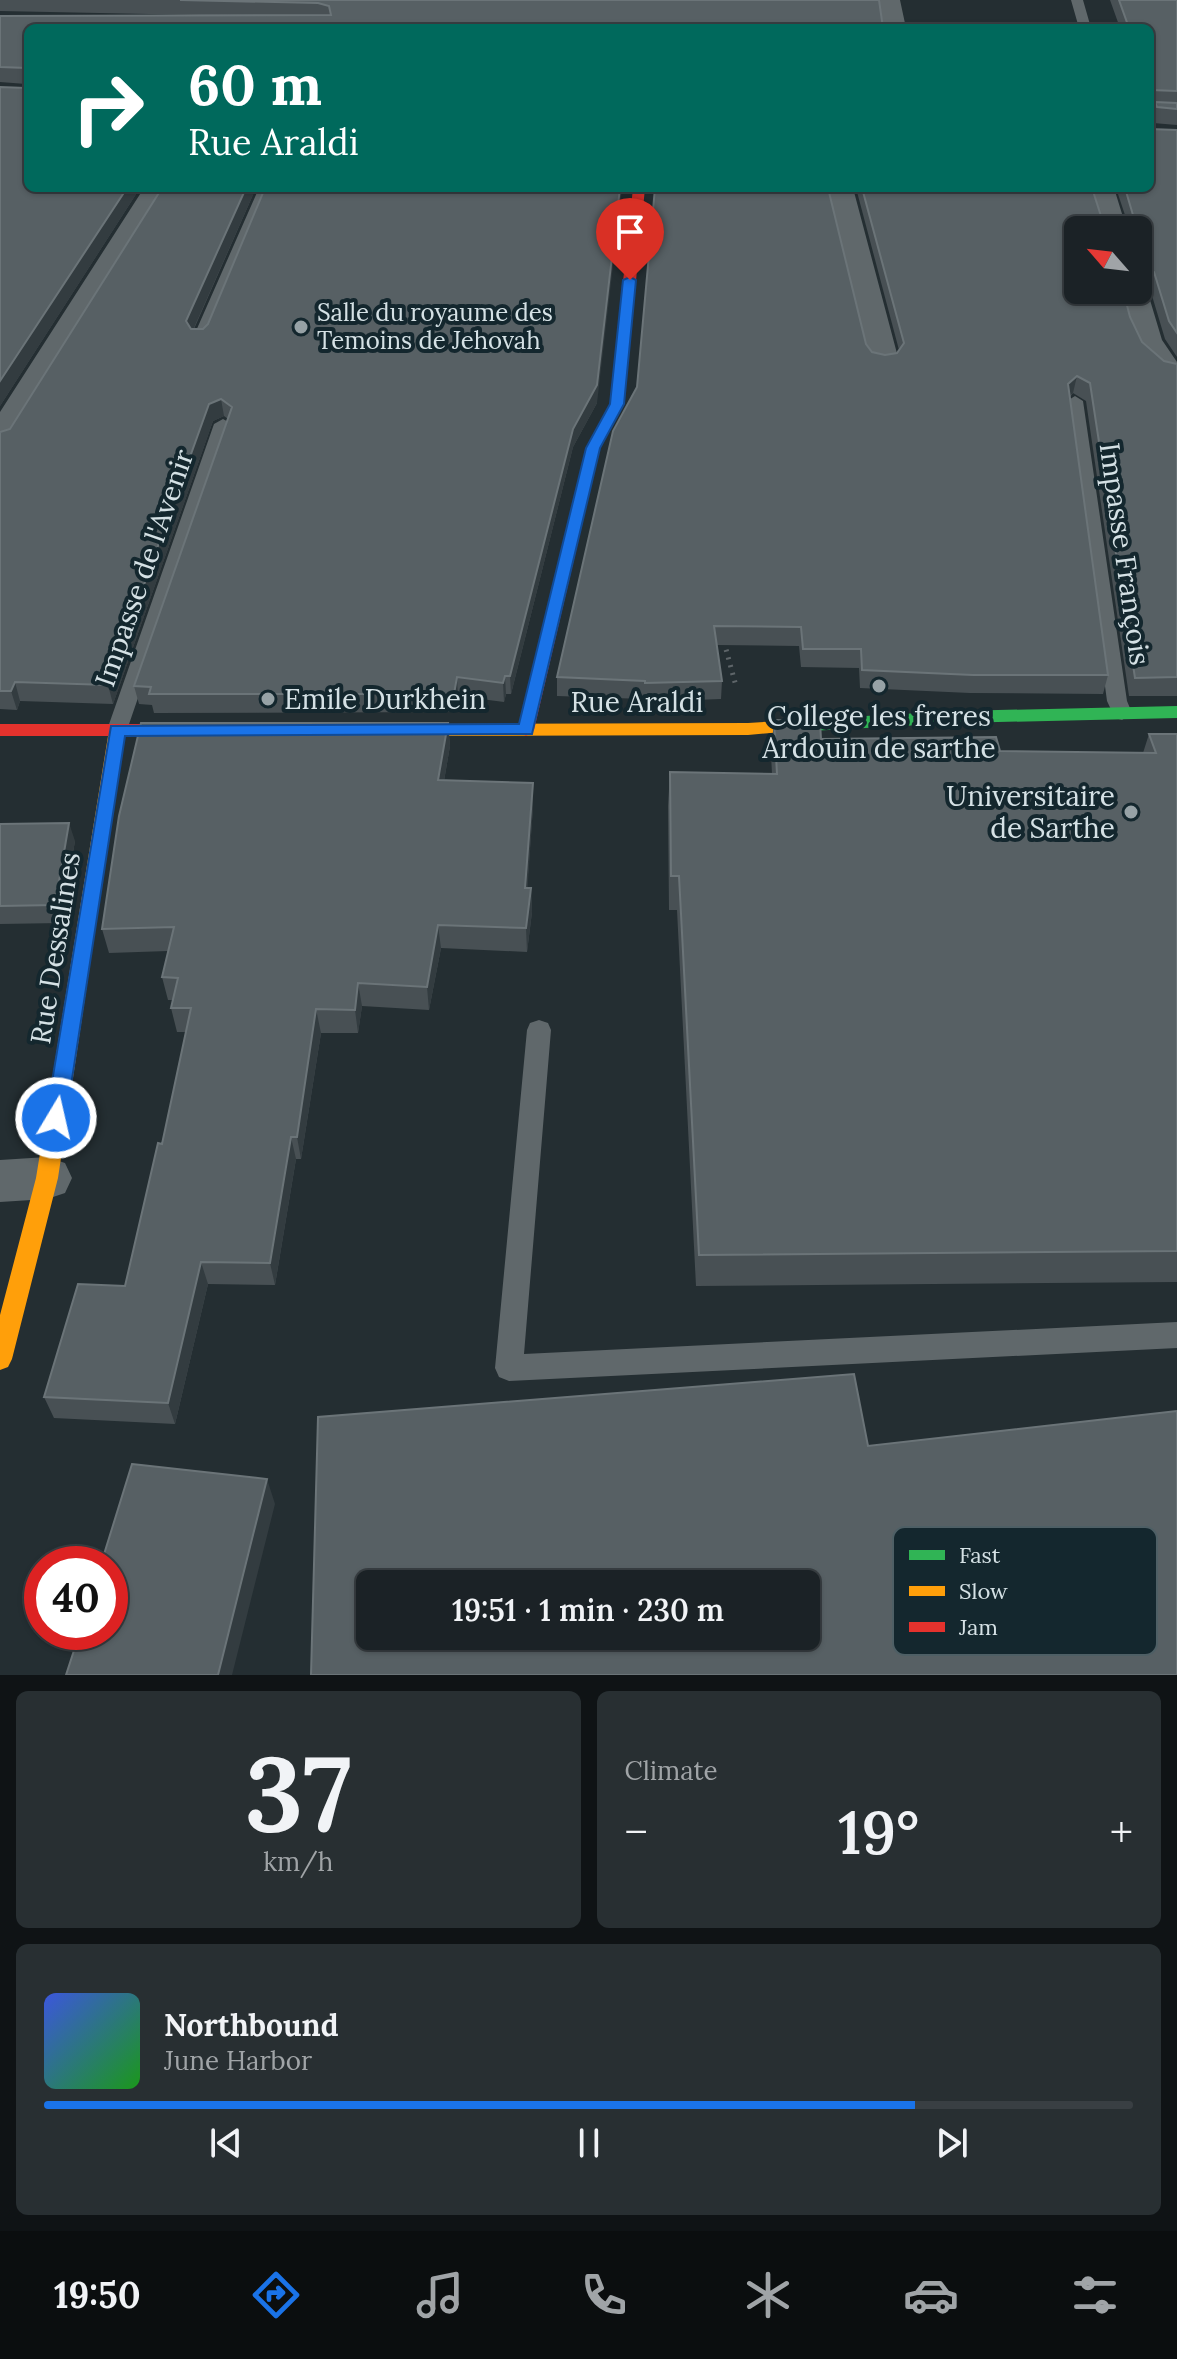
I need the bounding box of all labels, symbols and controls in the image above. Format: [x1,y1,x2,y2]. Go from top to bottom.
text: 60 m [188,49,322,120]
icon: right [56,56,160,160]
text: Rue Araldi [188,119,359,165]
pin [596,198,664,280]
icon: arrive [608,210,652,254]
north arrow [1064,216,1152,304]
map controls [1064,216,1152,304]
place label: Salle du royaume des Temoins de Jehovah [317,297,553,356]
marker: Salle du royaume des Temoins de Jehovah [292,318,310,336]
street label: Impasse François [1092,440,1158,668]
street label: Impasse de l'Avenir [87,445,201,691]
marker: College les freres Ardouin de sarthe [870,677,888,695]
place label: Emile Durkhein [284,681,486,717]
street label: Rue Araldi [571,684,703,720]
marker: Emile Durkhein [259,690,277,708]
place label: College les freres Ardouin de sarthe [761,698,996,766]
place label: Universitaire de Sarthe [946,778,1115,846]
marker: Universitaire de Sarthe [1122,803,1140,821]
street label: Rue Dessalines [22,849,88,1047]
position arrow [14,1076,98,1160]
legend [893,1527,1157,1655]
text: Fast [959,1541,1001,1569]
speed limit sign: 40 [24,1546,128,1650]
text: Slow [959,1577,1008,1605]
text: 19:51 · 1 min · 230 m [452,1591,724,1629]
text: Jam [958,1613,998,1641]
text: 37 [245,1726,352,1859]
text: Climate [625,1754,718,1787]
text: 19° [838,1794,920,1870]
text: − [625,1804,648,1860]
text: + [1110,1804,1133,1860]
text: km/h [263,1845,333,1878]
text: Northbound [164,2006,339,2044]
text: June Harbor [164,2044,312,2077]
icon: previous [204,2121,248,2165]
icon: pause [567,2121,611,2165]
icon: next [930,2121,974,2165]
icon: directions [248,2267,304,2323]
icon: music [412,2267,468,2323]
icon: phone [576,2267,632,2323]
icon: climate [740,2267,796,2323]
icon: car [903,2267,959,2323]
icon: filters [1067,2267,1123,2323]
text: 19:50 [54,2272,141,2318]

